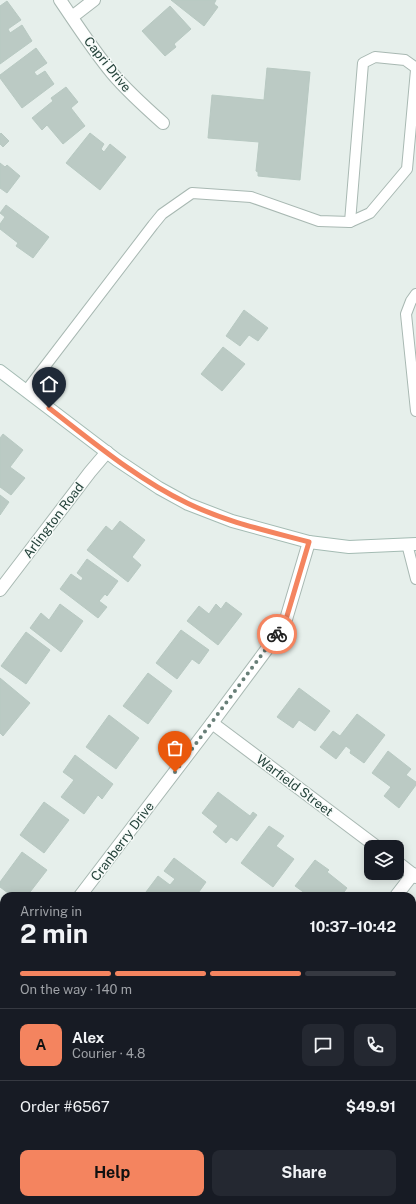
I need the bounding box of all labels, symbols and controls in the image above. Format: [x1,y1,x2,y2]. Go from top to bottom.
street label: Capri Drive [81,34,134,95]
pin [32,367,66,408]
icon: home [38,373,60,395]
street label: Arlington Road [20,480,87,561]
courier [257,614,297,654]
icon: bike [266,623,288,645]
pin [158,731,192,772]
icon: bag [164,737,186,759]
street label: Warfield Street [253,752,336,819]
street label: Cranberry Drive [88,799,157,884]
map controls [364,840,404,880]
button: layers [364,840,404,880]
text: Arriving in [20,904,82,919]
text: 2 min [20,918,88,949]
text: 10:37–10:42 [309,918,396,935]
text: On the way · 140 m [20,982,132,997]
button: chat [302,1024,344,1066]
button: phone [354,1024,396,1066]
text: Alex [72,1029,104,1046]
text: A [36,1036,46,1053]
text: Courier · 4.8 [72,1046,145,1061]
text: Order #6567 [20,1098,110,1115]
text: $49.91 [346,1098,396,1115]
button: Help [20,1150,204,1196]
button: Share [212,1150,396,1196]

